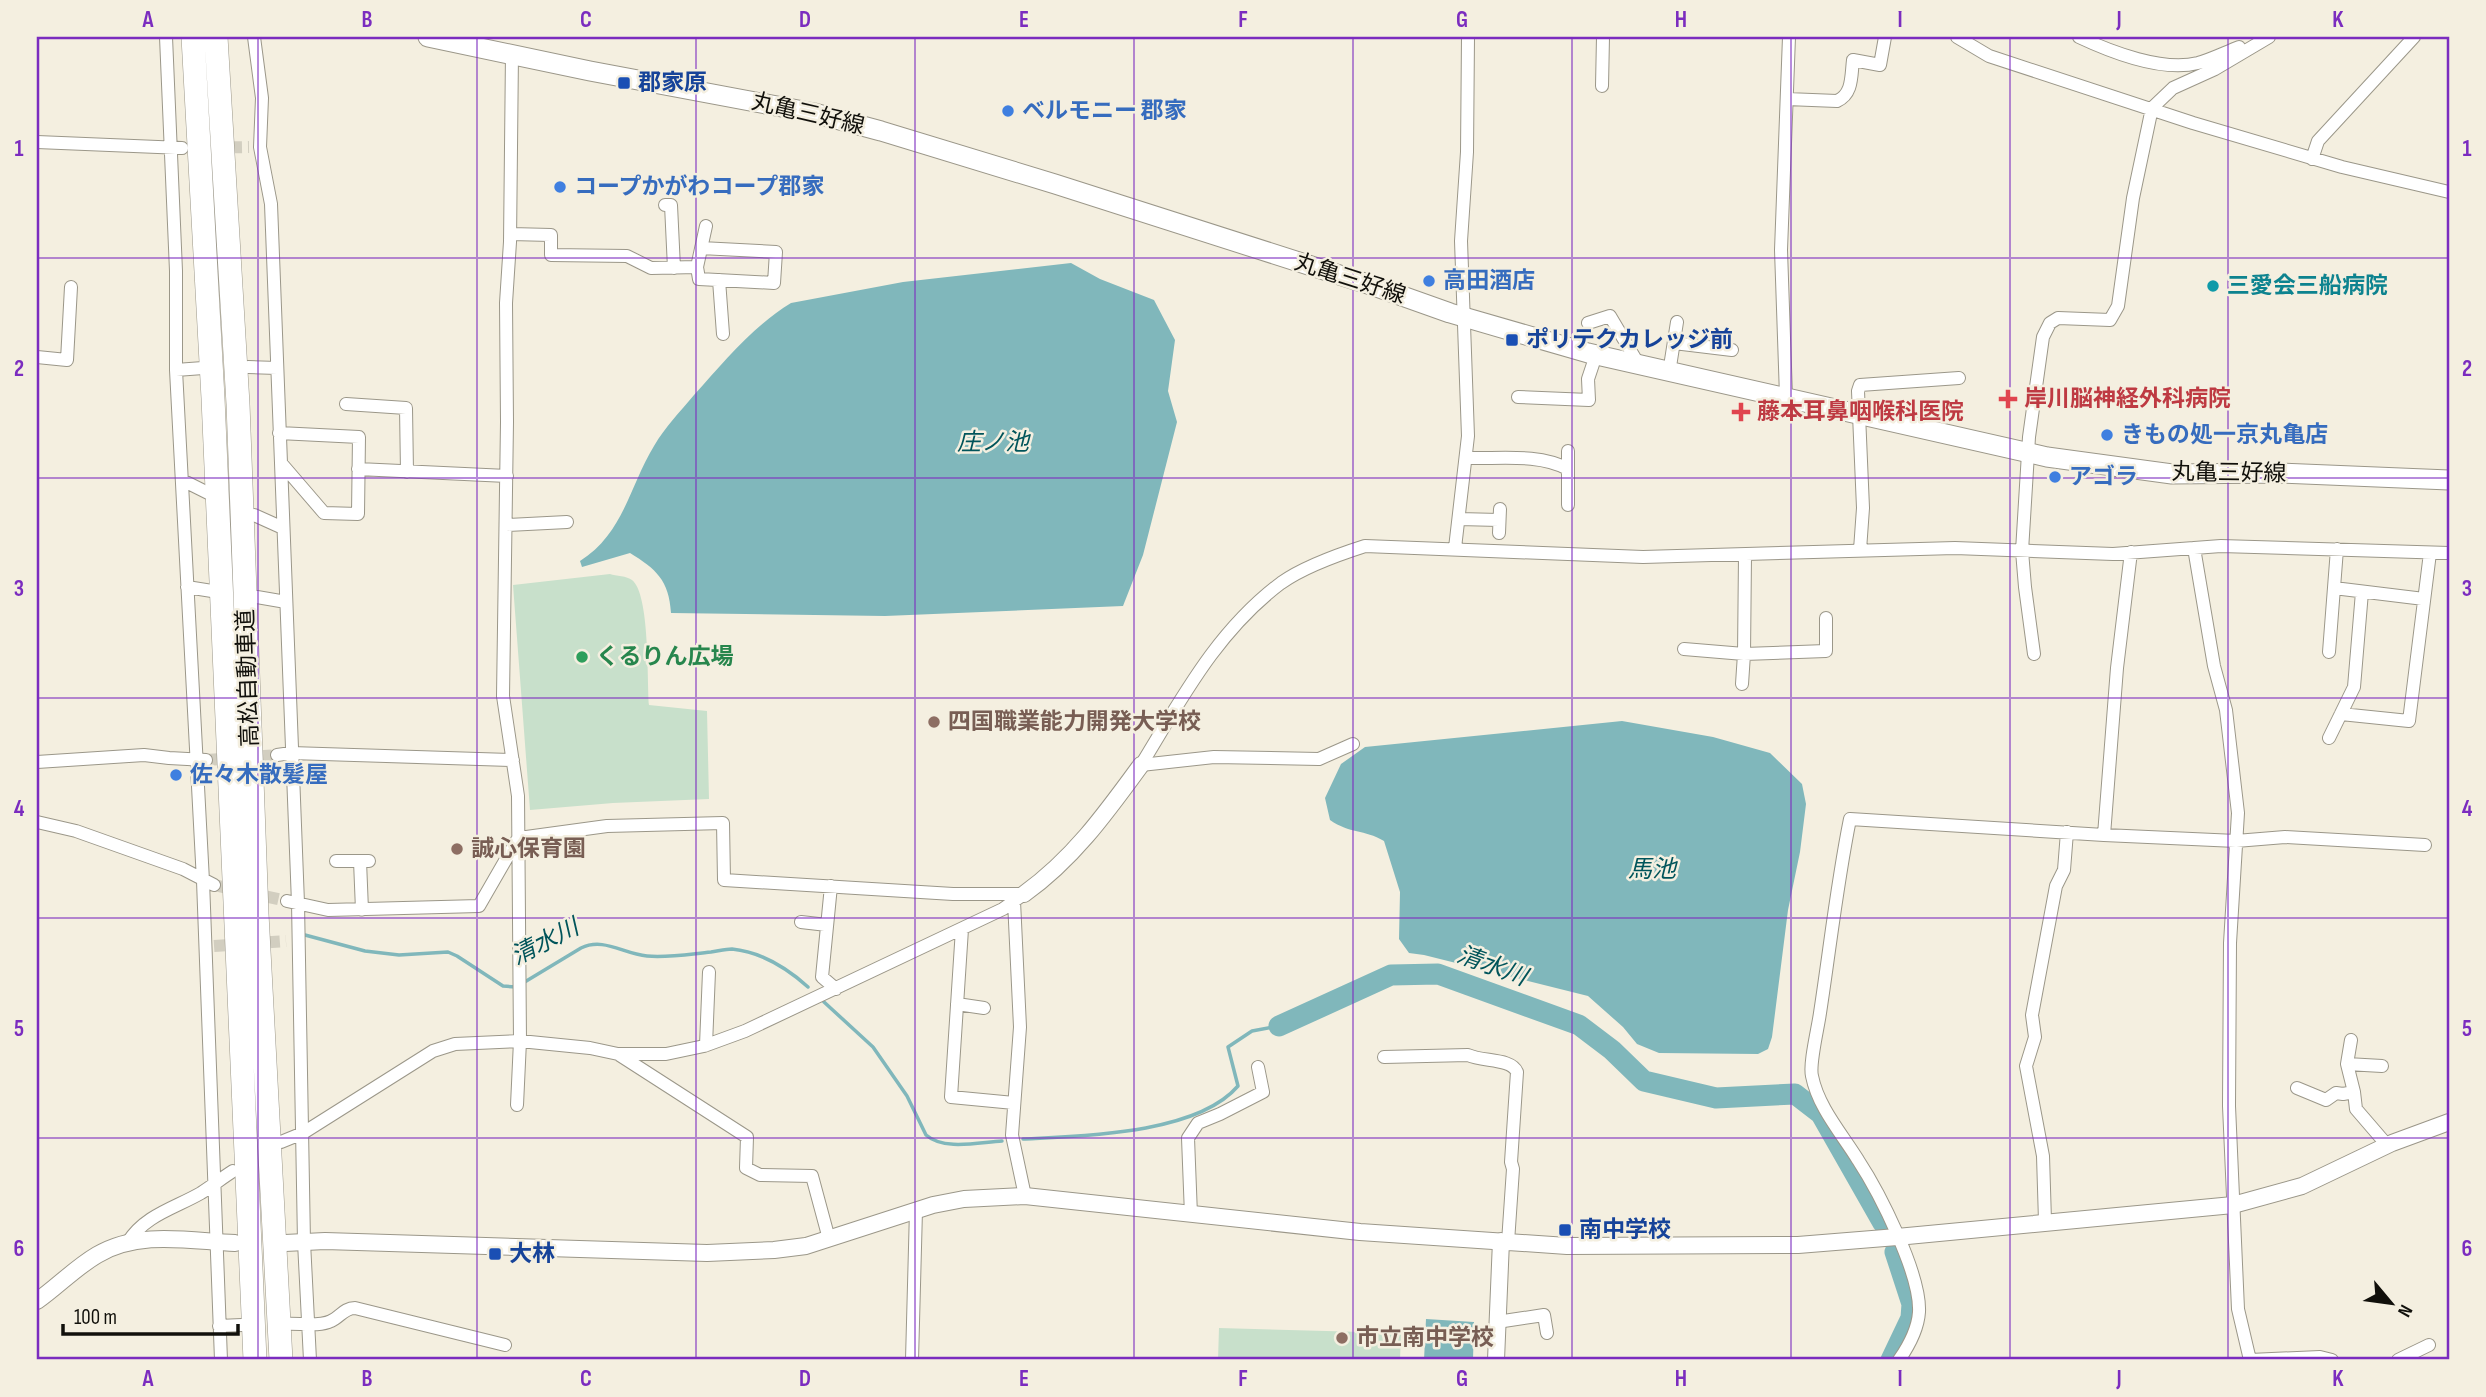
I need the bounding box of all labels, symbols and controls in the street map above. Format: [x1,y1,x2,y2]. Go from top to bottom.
text: A [142,6,155,34]
text: B [362,6,373,34]
text: C [580,6,592,34]
text: D [799,6,811,34]
text: E [1019,6,1029,34]
text: F [1238,6,1248,34]
text: G [1456,6,1468,34]
text: H [1675,6,1687,34]
text: I [1897,6,1903,34]
text: J [2115,6,2122,34]
text: K [2332,6,2344,34]
place label: 郡家原 [638,69,707,97]
marker: 郡家原 [616,75,632,91]
street label: 丸亀三好線 [749,87,867,141]
place label: ベルモニー 郡家 [1022,97,1187,125]
marker: ベルモニー 郡家 [1000,103,1016,119]
text: 1 [14,135,24,163]
text: 1 [2462,135,2472,163]
place label: コープかがわコープ郡家 [574,173,824,201]
marker: コープかがわコープ郡家 [552,179,568,195]
street label: 丸亀三好線 [1291,248,1409,310]
place label: 高田酒店 [1443,267,1535,295]
place label: 三愛会三船病院 [2227,272,2388,300]
marker: 高田酒店 [1421,273,1437,289]
marker: 三愛会三船病院 [2205,278,2221,294]
place label: ポリテクカレッジ前 [1526,326,1733,354]
marker: ポリテクカレッジ前 [1504,332,1520,348]
text: 2 [14,355,24,383]
text: 2 [2462,355,2472,383]
place label: 岸川脳神経外科病院 [2024,385,2231,413]
marker: 岸川脳神経外科病院 [1998,389,2018,409]
place label: 藤本耳鼻咽喉科医院 [1757,398,1964,426]
marker: 藤本耳鼻咽喉科医院 [1731,402,1751,422]
place label: きもの処一京丸亀店 [2121,421,2328,449]
marker: きもの処一京丸亀店 [2099,427,2115,443]
water label: 庄ノ池 [957,428,1031,457]
street label: 丸亀三好線 [2171,458,2287,488]
place label: アゴラ [2069,463,2138,491]
marker: アゴラ [2047,469,2063,485]
text: 3 [14,575,24,603]
text: 3 [2462,575,2472,603]
street label: 高松自動車道 [232,609,264,747]
place label: くるりん広場 [596,643,734,671]
marker: くるりん広場 [574,649,590,665]
place label: 四国職業能力開発大学校 [948,708,1201,736]
marker: 四国職業能力開発大学校 [926,714,942,730]
place label: 佐々木散髪屋 [190,761,328,789]
marker: 佐々木散髪屋 [168,767,184,783]
text: 4 [14,795,25,823]
text: 4 [2462,795,2473,823]
place label: 誠心保育園 [471,835,586,863]
marker: 誠心保育園 [449,841,465,857]
water label: 馬池 [1628,855,1678,884]
water label: 清水川 [506,911,586,971]
water label: 清水川 [1453,940,1534,993]
text: 5 [14,1015,24,1043]
text: 5 [2462,1015,2472,1043]
place label: 南中学校 [1579,1216,1671,1244]
marker: 南中学校 [1557,1222,1573,1238]
text: 6 [14,1235,24,1263]
text: 6 [2462,1235,2472,1263]
place label: 大林 [509,1240,555,1268]
marker: 大林 [487,1246,503,1262]
north arrow [2356,1268,2426,1338]
scale bar [63,1292,238,1336]
text: N [2392,1300,2417,1321]
text: 100 m [74,1305,117,1330]
place label: 市立南中学校 [1356,1324,1494,1352]
marker: 市立南中学校 [1334,1330,1350,1346]
text: A [142,1365,155,1393]
text: B [362,1365,373,1393]
text: C [580,1365,592,1393]
text: D [799,1365,811,1393]
text: E [1019,1365,1029,1393]
text: F [1238,1365,1248,1393]
text: G [1456,1365,1468,1393]
text: H [1675,1365,1687,1393]
text: I [1897,1365,1903,1393]
text: J [2115,1365,2122,1393]
text: K [2332,1365,2344,1393]

